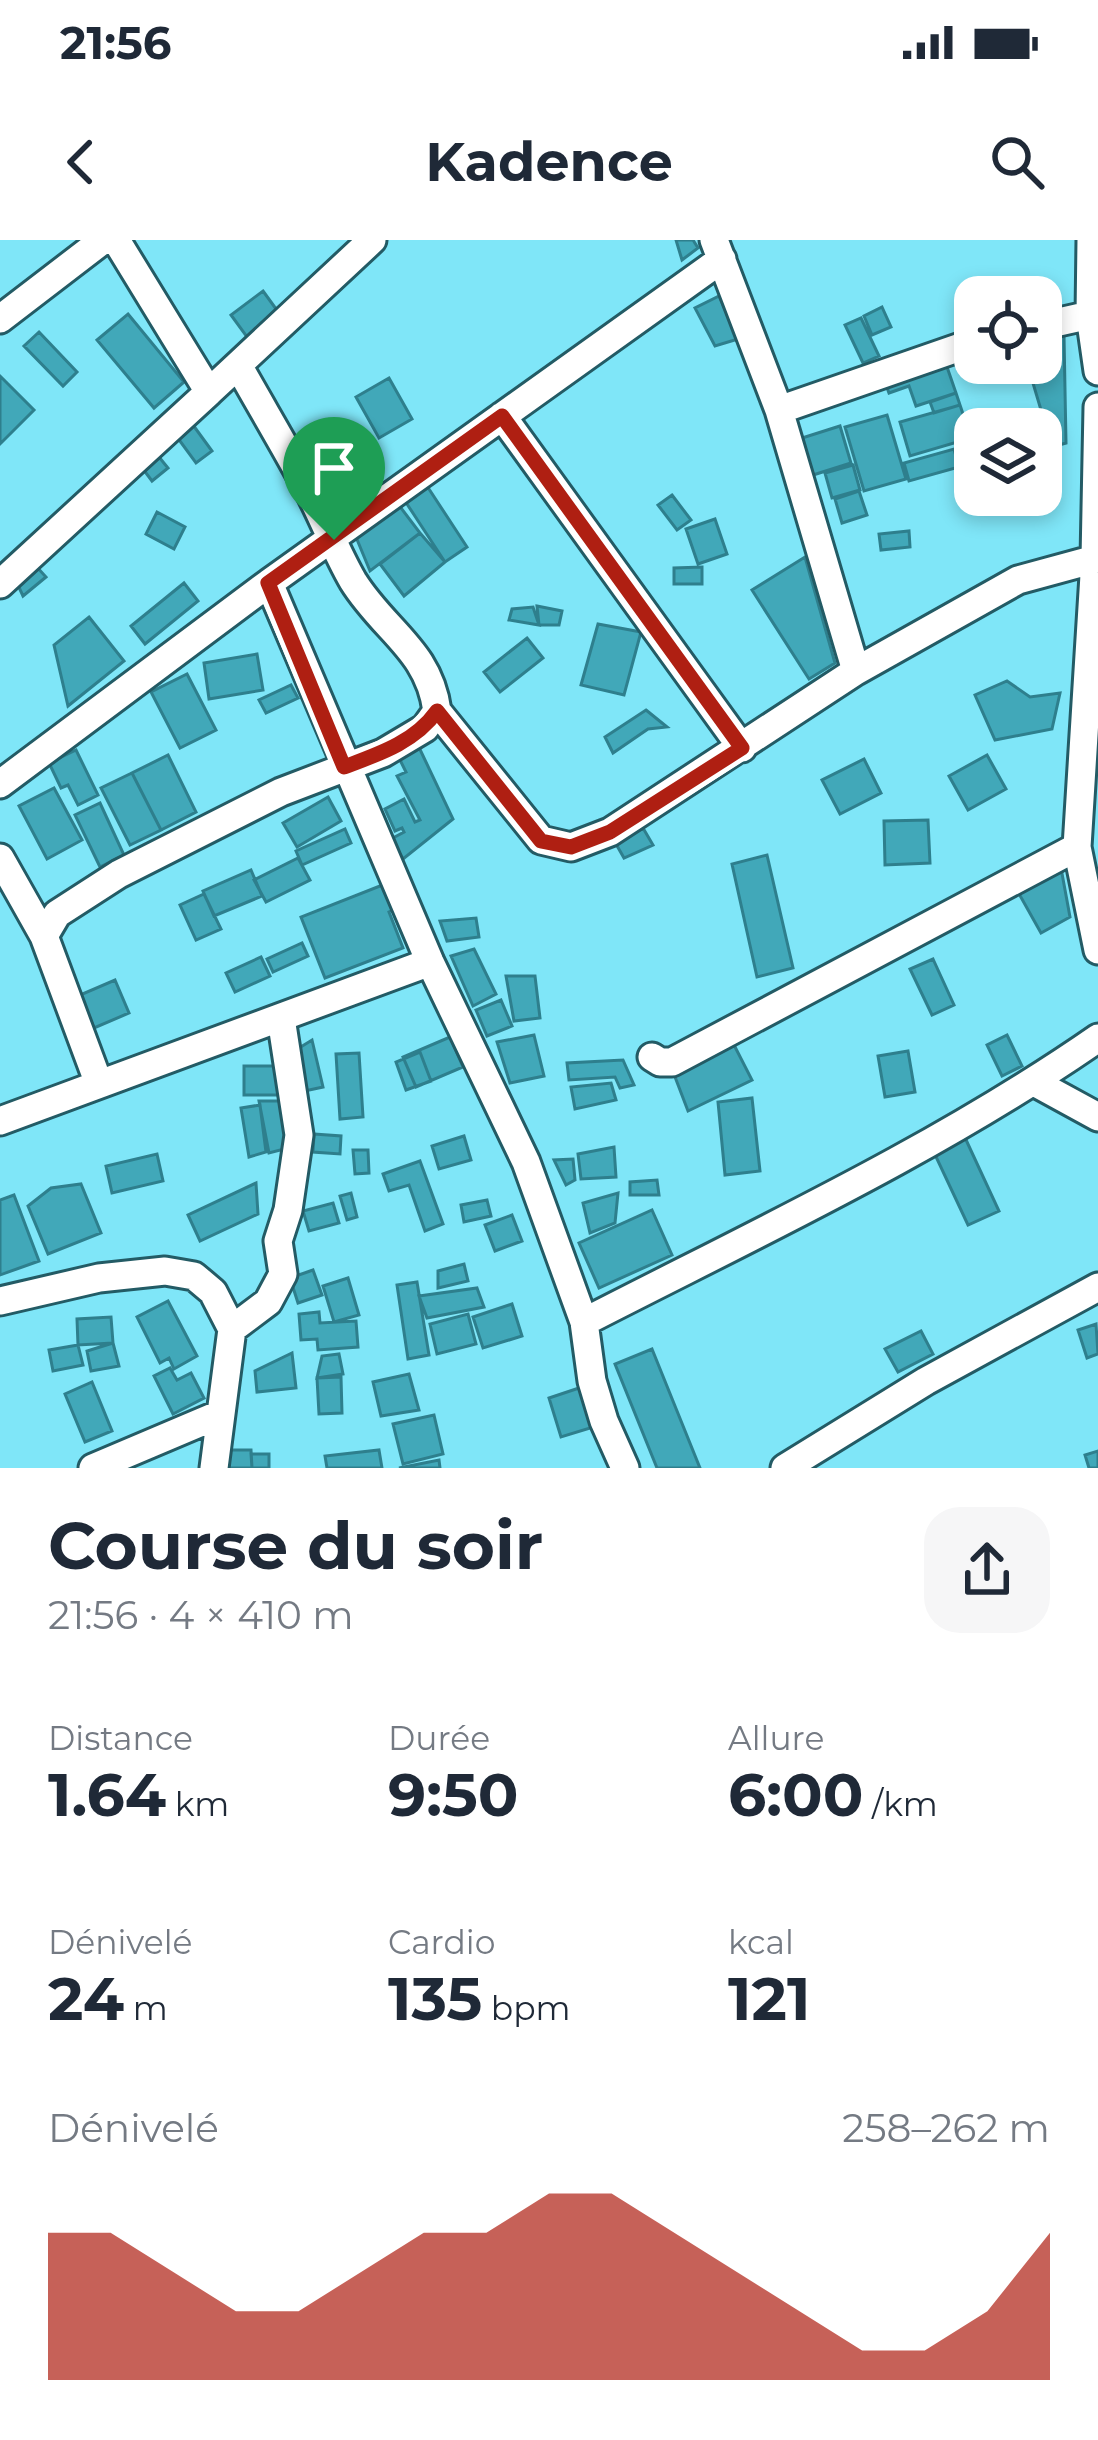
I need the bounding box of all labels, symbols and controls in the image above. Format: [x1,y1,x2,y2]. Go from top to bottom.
text: 21:56 [60,15,171,70]
icon: back [48,129,114,195]
text: Kadence [425,129,673,195]
icon: search [984,129,1050,195]
map controls [954,276,1062,516]
button: locate [954,276,1062,384]
button: layers [954,408,1062,516]
pin [283,417,385,540]
icon: arrive [301,435,367,501]
text: Course du soir [48,1505,543,1586]
button: share [924,1507,1050,1633]
text: 21:56 · 4 × 410 m [48,1591,354,1639]
text: Distance [48,1718,193,1758]
text: Durée [388,1718,490,1758]
text: Allure [728,1718,824,1758]
text: 1.64 [48,1758,166,1831]
text: 9:50 [388,1758,518,1831]
text: 6:00 [728,1758,863,1831]
text: km [166,1784,229,1824]
text: /km [863,1784,938,1824]
text: Dénivelé [48,1922,193,1962]
text: Cardio [388,1922,495,1962]
text: kcal [728,1922,794,1962]
text: 24 [48,1962,124,2035]
text: 135 [388,1962,482,2035]
text: 121 [728,1962,810,2035]
text: m [124,1988,168,2028]
text: bpm [482,1988,571,2028]
text: Dénivelé [48,2104,219,2152]
text: 258–262 m [842,2104,1050,2152]

